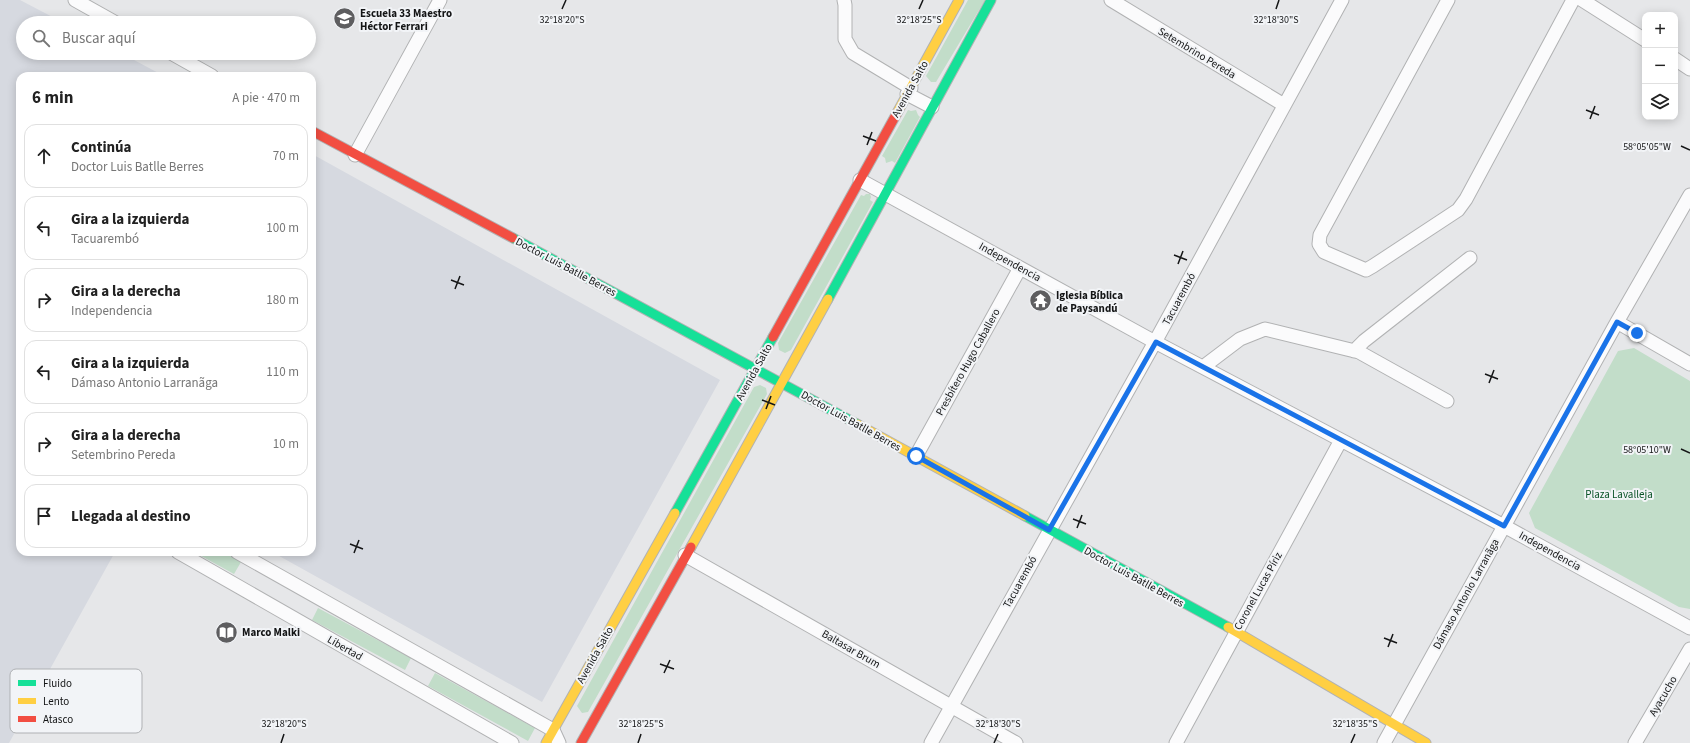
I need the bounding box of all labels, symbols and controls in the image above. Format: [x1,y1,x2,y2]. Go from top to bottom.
school or university icon: Escuela 33 Maestro Héctor Ferrari [331,6,357,32]
place label: Escuela 33 Maestro Héctor Ferrari [360,6,452,34]
map controls [1642,12,1678,120]
button: + [1642,12,1678,48]
text: 32°18'20"S [539,13,585,27]
text: 32°18'25"S [896,13,942,27]
text: 32°18'30"S [1253,13,1299,27]
search box [16,16,316,60]
street label: Setembrino Pereda [1155,24,1239,82]
icon: search [30,27,52,49]
text: Buscar aquí [62,28,135,49]
button: − [1642,48,1678,84]
street label: Avenida Salto [888,58,932,120]
button: layers [1642,84,1678,120]
text: 6 min [32,86,73,110]
text: A pie · 470 m [232,89,300,107]
text: Continúa [71,137,132,158]
text: 58°05'05"W [1623,140,1671,154]
icon: ahead [33,145,55,167]
text: 70 m [273,147,299,165]
text: Doctor Luis Batlle Berres [71,158,204,176]
text: Gira a la izquierda [71,209,190,230]
icon: left [33,217,55,239]
text: 100 m [266,219,299,237]
text: Tacuarembó [71,230,139,248]
street label: Doctor Luis Batlle Berres [513,234,619,300]
street label: Independencia [976,239,1044,285]
street label: Tacuarembó [1159,270,1199,328]
text: Gira a la derecha [71,281,181,302]
temple icon: Iglesia Bíblica de Paysandú [1028,288,1054,314]
place label: Iglesia Bíblica de Paysandú [1056,288,1123,316]
icon: right [33,289,55,311]
text: 180 m [266,291,299,309]
text: Independencia [71,302,152,320]
street label: Presbítero Hugo Caballero [932,306,1004,418]
route end [1628,324,1646,342]
street label: Avenida Salto [732,341,776,403]
text: Gira a la izquierda [71,353,190,374]
icon: left [33,361,55,383]
text: 110 m [266,363,299,381]
text: Dámaso Antonio Larranãga [71,374,218,392]
street label: Doctor Luis Batlle Berres [798,387,904,455]
text: Gira a la derecha [71,425,181,446]
icon: right [33,433,55,455]
text: 10 m [273,435,299,453]
text: 58°05'10"W [1623,443,1671,457]
text: Setembrino Pereda [71,446,175,464]
route start [907,447,925,465]
park label: Plaza Lavalleja [1585,487,1653,502]
icon: arrive [33,505,55,527]
text: Llegada al destino [71,506,191,527]
street label: Independencia [1516,528,1584,574]
street label: Dámaso Antonio Larranãga [1429,536,1503,652]
street label: Doctor Luis Batlle Berres [1081,543,1187,611]
street label: Coronel Lucas Píriz [1230,549,1286,633]
street label: Tacuarembó [999,553,1041,611]
library icon: Marco Malki [213,619,239,645]
street label: Avenida Salto [573,624,617,686]
place label: Marco Malki [242,625,300,640]
street label: Baltasar Brum [819,626,883,672]
street label: Libertad [325,632,365,664]
legend [10,669,142,733]
street label: Ayacucho [1645,673,1681,719]
text: Fluido [43,676,72,691]
text: Lento [43,694,69,709]
text: Atasco [43,712,73,727]
text: 32°18'20"S [261,717,307,731]
text: 32°18'25"S [618,717,664,731]
text: 32°18'30"S [975,717,1021,731]
text: 32°18'35"S [1332,717,1378,731]

